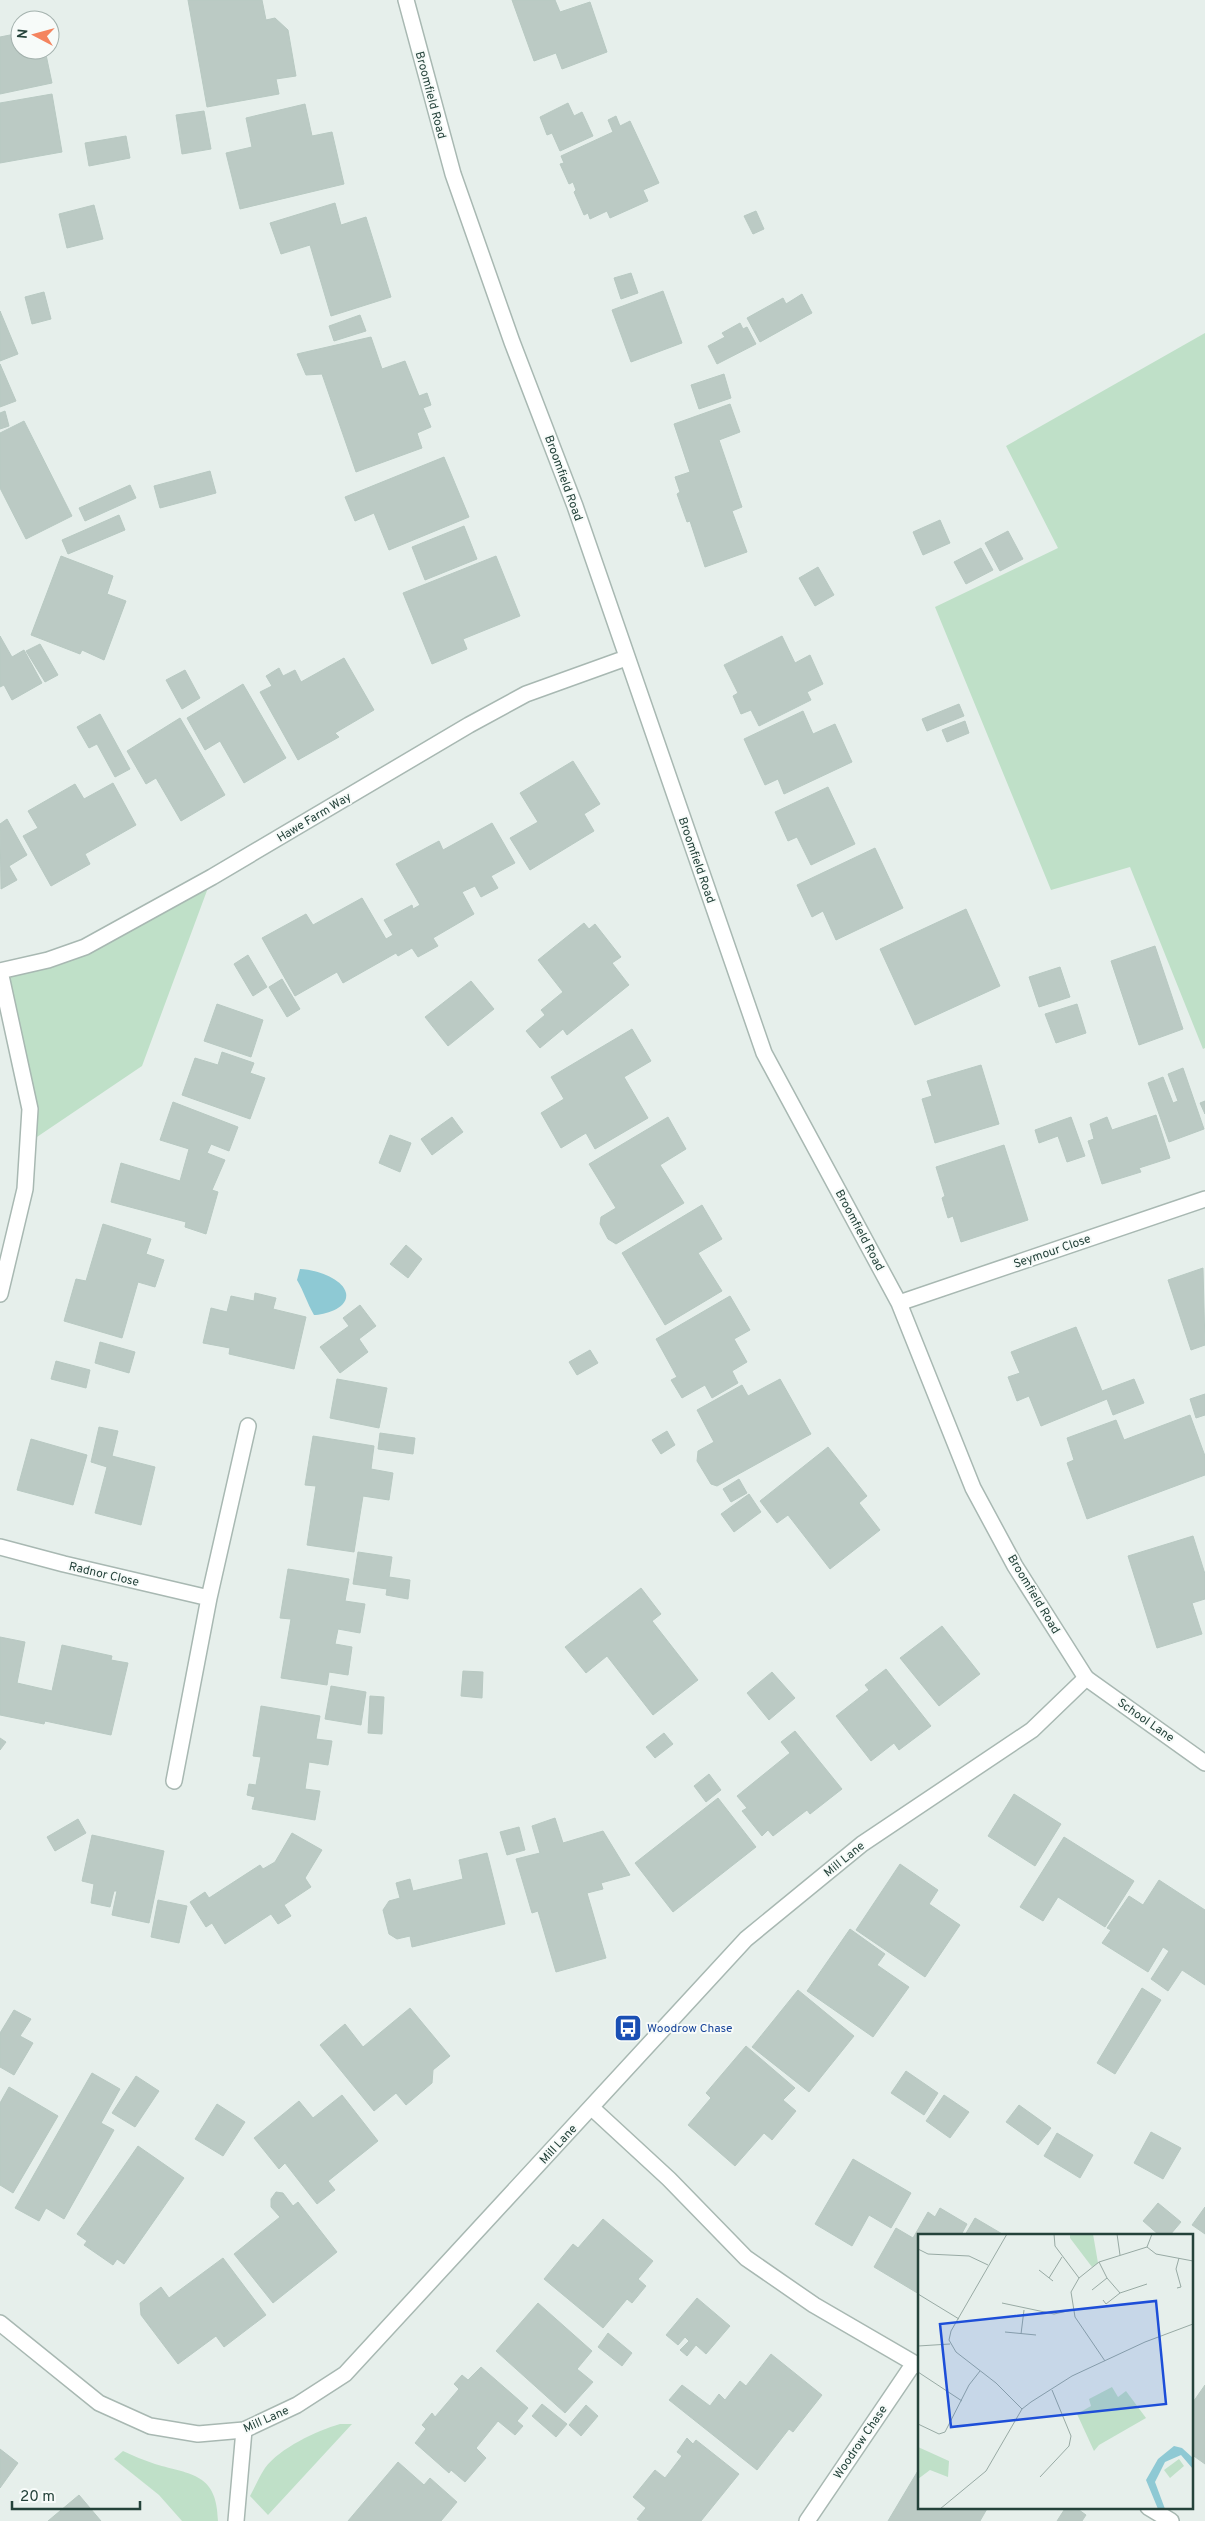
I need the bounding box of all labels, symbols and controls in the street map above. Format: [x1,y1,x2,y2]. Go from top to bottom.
north arrow [10,10,60,60]
text: N [15,28,33,40]
street label: Broomfield Road [411,50,449,141]
street label: Broomfield Road [540,433,586,523]
street label: Hawe Farm Way [274,789,355,846]
street label: Broomfield Road [674,815,718,905]
street label: Broomfield Road [831,1187,887,1274]
street label: Seymour Close [1012,1231,1093,1273]
street label: Broomfield Road [1003,1552,1063,1637]
street label: Radnor Close [67,1559,140,1591]
street label: School Lane [1114,1695,1177,1746]
street label: Mill Lane [821,1838,868,1881]
bus stop icon: Woodrow Chase [613,2013,643,2043]
place label: Woodrow Chase [647,2021,733,2037]
street label: Mill Lane [536,2122,581,2168]
inset map [918,2234,1192,2508]
street label: Mill Lane [241,2403,292,2437]
street label: Woodrow Chase [830,2403,891,2482]
scale bar [12,2478,140,2510]
text: 20 m [20,2488,55,2507]

